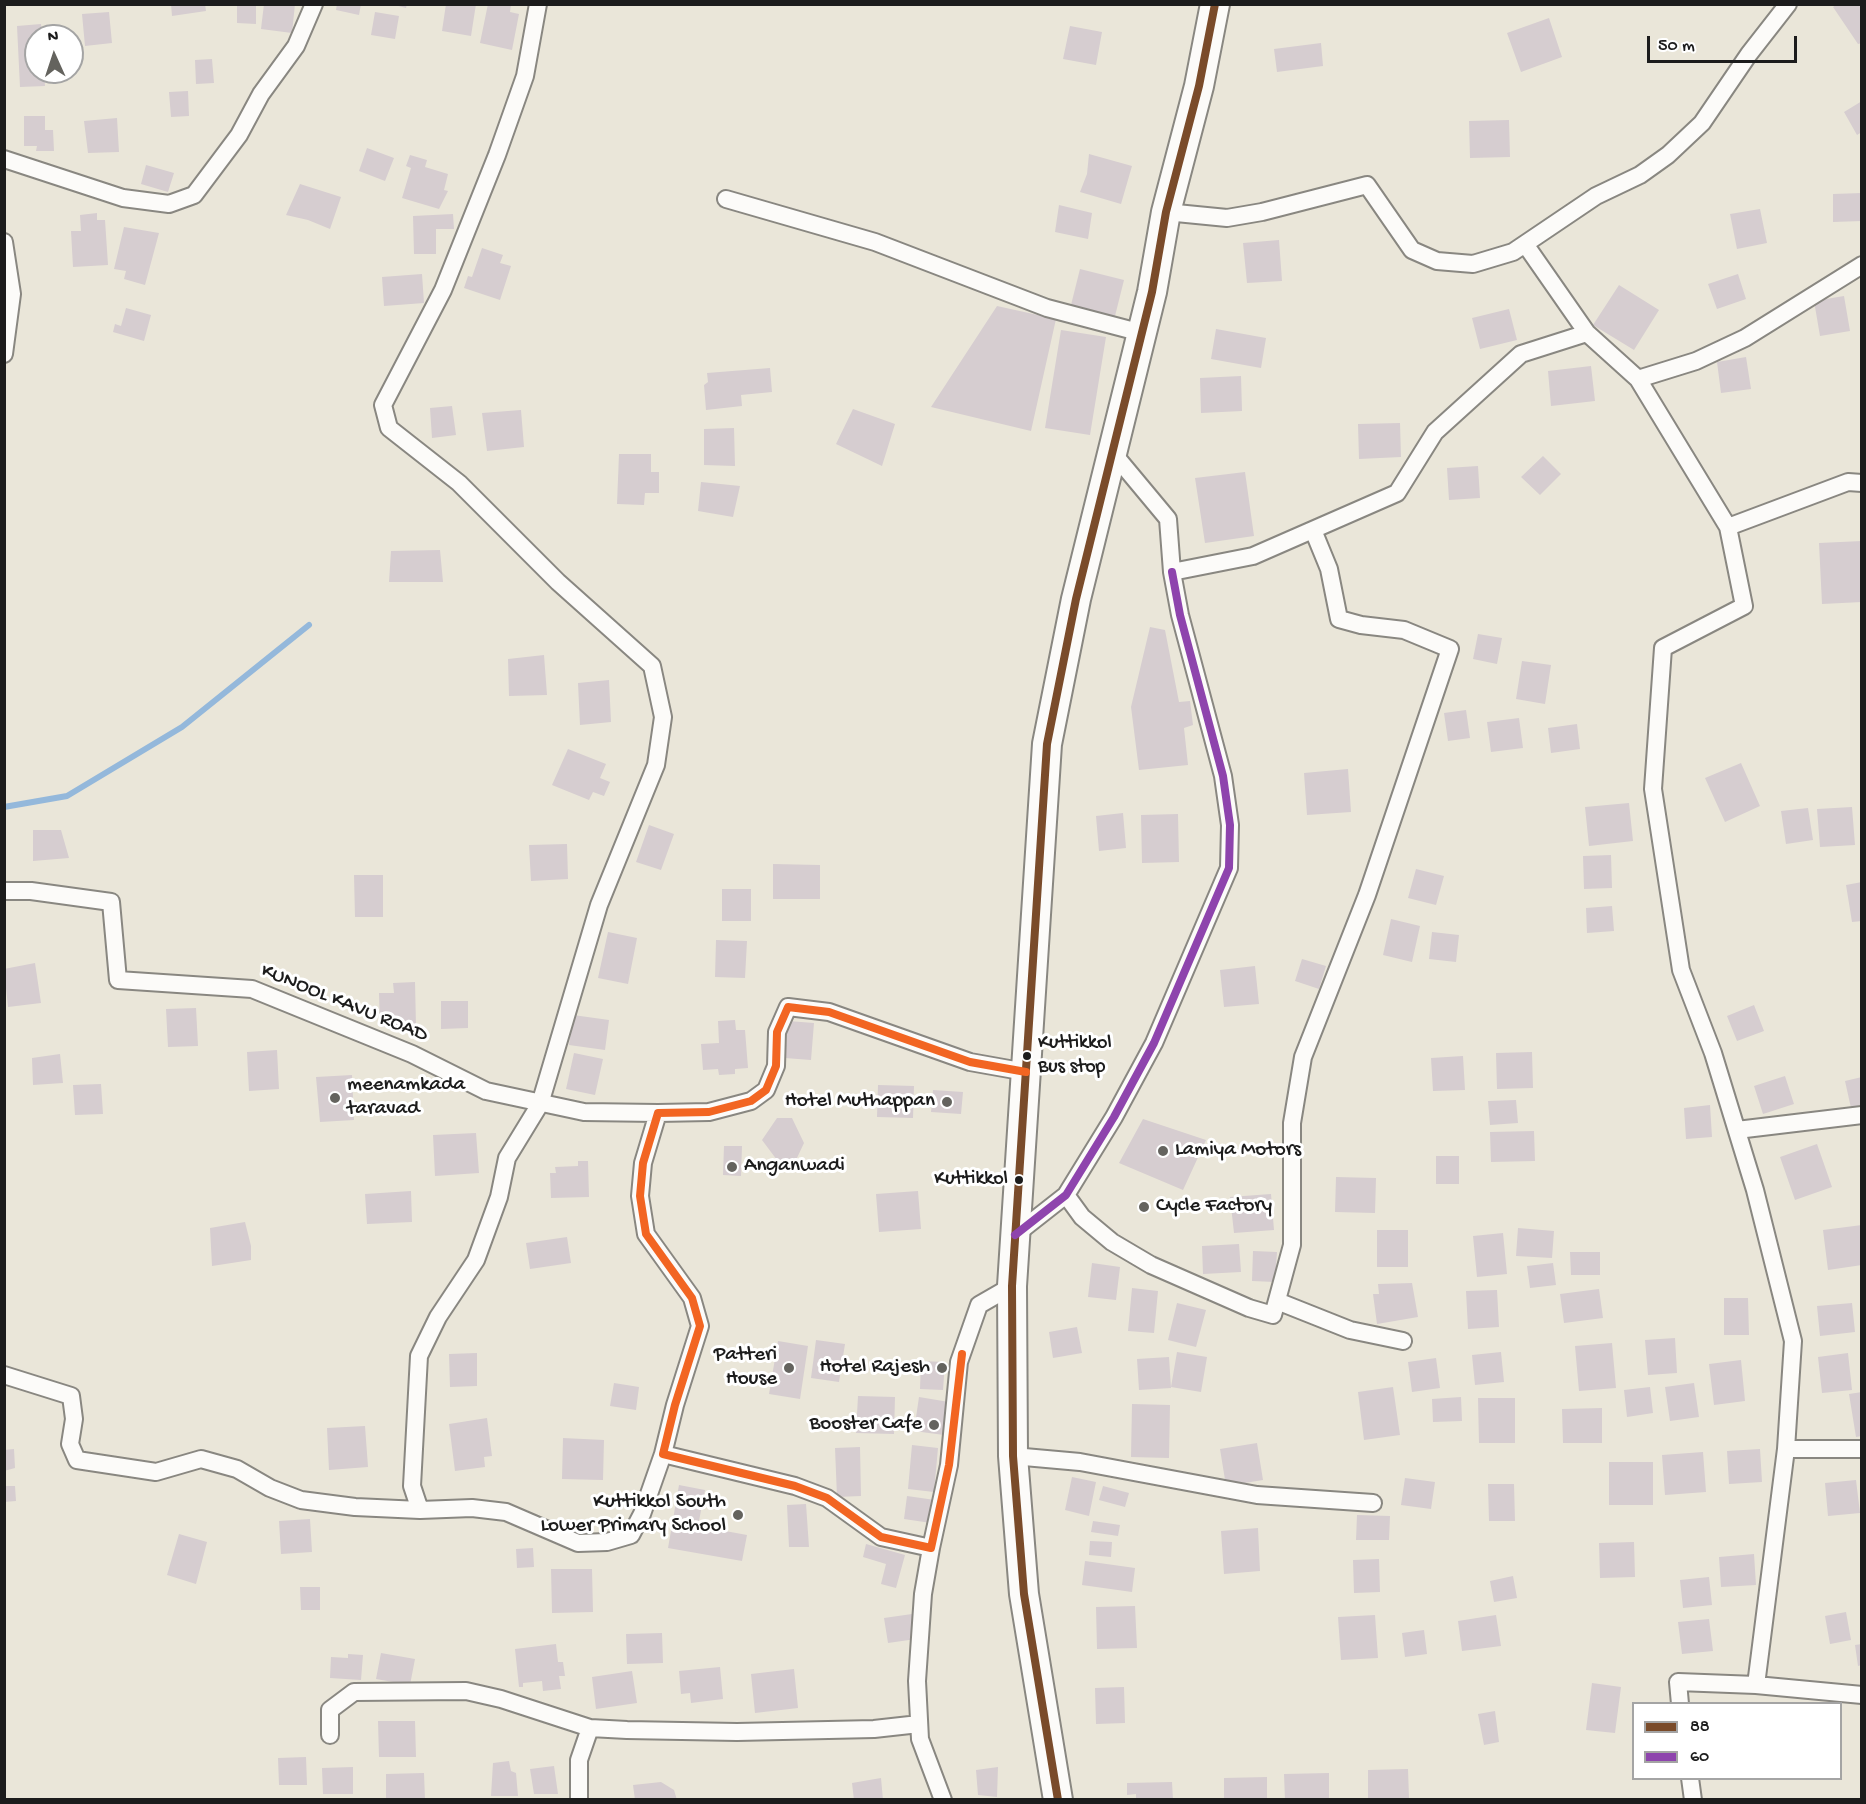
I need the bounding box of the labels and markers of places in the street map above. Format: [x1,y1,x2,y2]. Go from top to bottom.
place label: Kuttikkol Bus stop [1038,1032,1112,1079]
marker: Kuttikkol Bus stop [1021,1050,1033,1062]
place label: meenamkada taravad [347,1073,465,1123]
place label: Hotel Muthappan [785,1089,935,1115]
marker: meenamkada taravad [328,1091,342,1105]
marker: Hotel Muthappan [940,1095,954,1109]
place label: Lamiya Motors [1175,1138,1301,1164]
marker: Lamiya Motors [1156,1144,1170,1158]
place label: Anganwadi [744,1154,845,1180]
marker: Anganwadi [725,1160,739,1174]
place label: Kuttikkol [934,1168,1008,1192]
marker: Kuttikkol [1013,1174,1025,1186]
place label: Cycle Factory [1156,1194,1272,1220]
marker: Cycle Factory [1137,1200,1151,1214]
place label: Patteri House [714,1343,777,1393]
place label: Hotel Rajesh [819,1355,930,1381]
marker: Patteri House [782,1361,796,1375]
marker: Hotel Rajesh [935,1361,949,1375]
place label: Booster Cafe [810,1412,922,1438]
marker: Booster Cafe [927,1418,941,1432]
place label: Kuttikkol South Lower Primary School [540,1490,726,1540]
marker: Kuttikkol South Lower Primary School [731,1508,745,1522]

